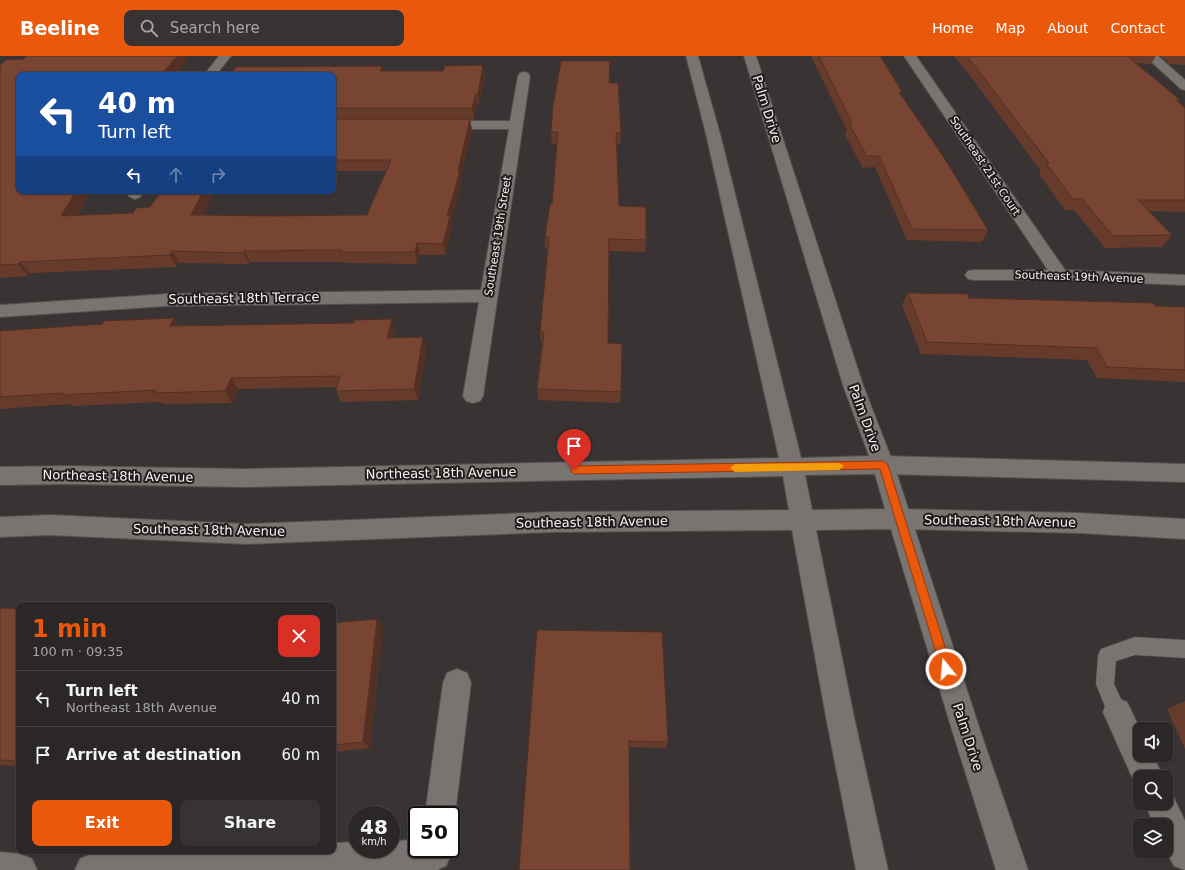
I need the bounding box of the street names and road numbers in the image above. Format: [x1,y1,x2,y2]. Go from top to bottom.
street label: Palm Drive [750,73,784,145]
street label: Southeast 21st Court [947,114,1023,219]
street label: Southeast 19th Street [482,174,514,297]
street label: Southeast 19th Avenue [1014,268,1144,286]
street label: Southeast 18th Terrace [168,289,320,307]
street label: Palm Drive [846,382,884,454]
street label: Northeast 18th Avenue [366,464,516,482]
street label: Northeast 18th Avenue [43,467,193,485]
street label: Southeast 18th Avenue [924,512,1076,530]
street label: Southeast 18th Avenue [516,513,668,531]
street label: Southeast 18th Avenue [133,521,285,539]
street label: Palm Drive [950,701,986,773]

